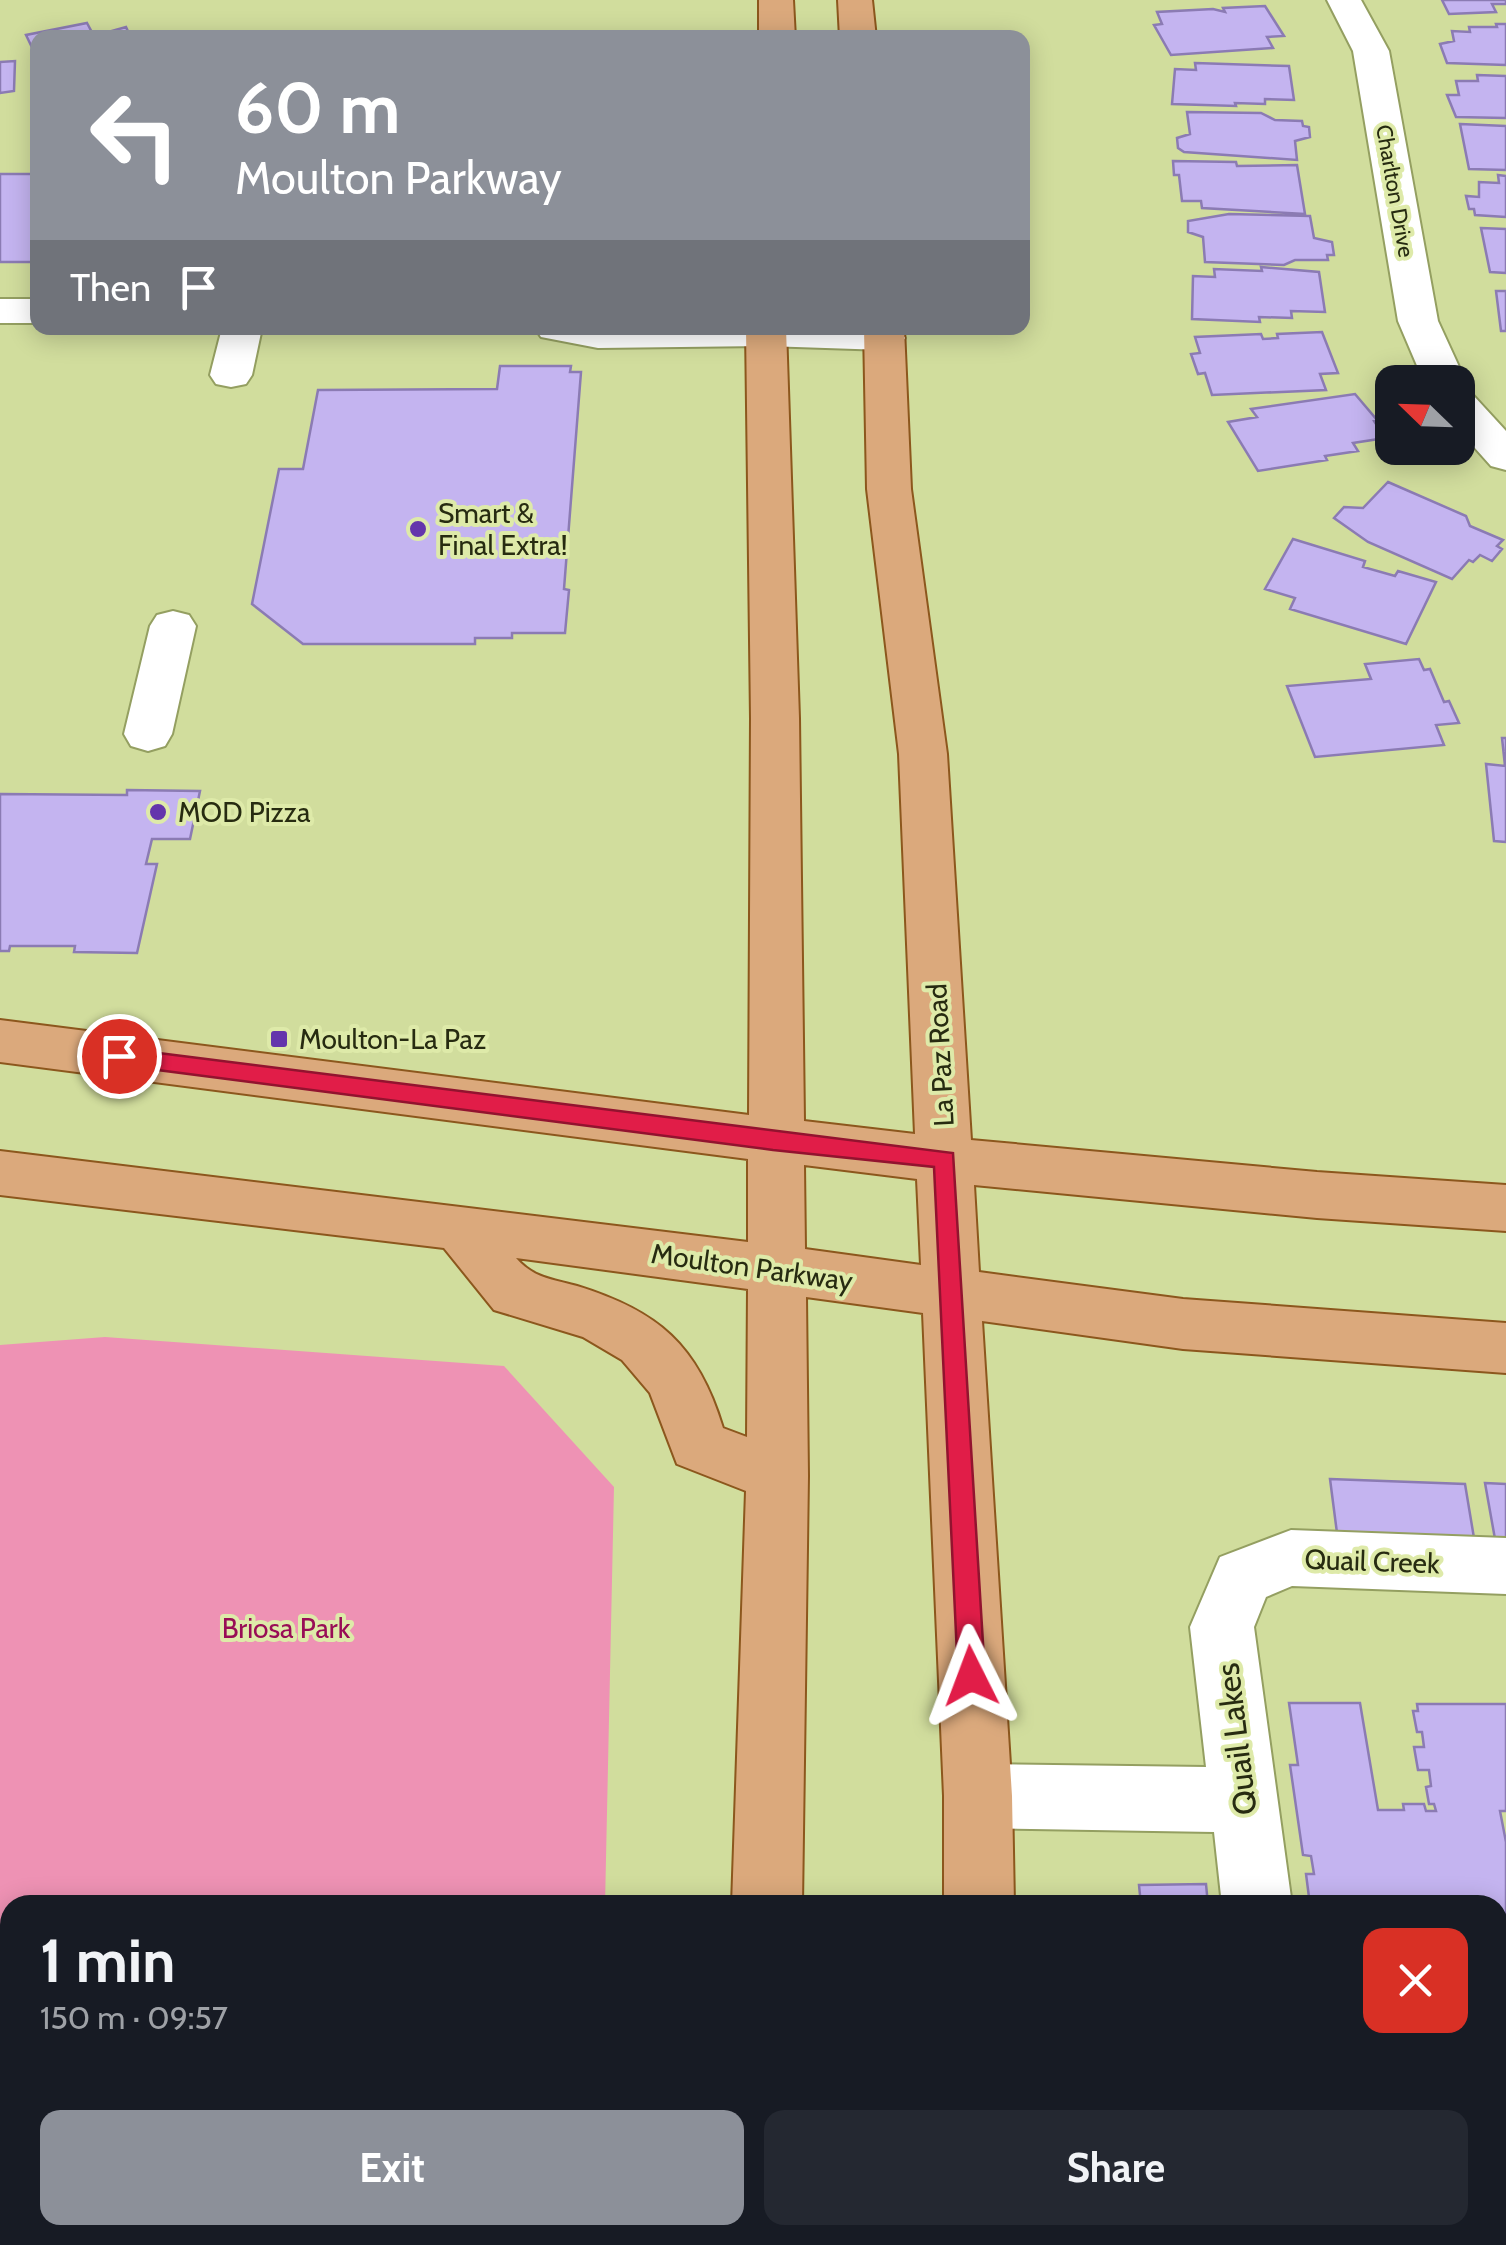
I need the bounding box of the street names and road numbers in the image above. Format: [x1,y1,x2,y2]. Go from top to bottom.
street label: Charlton Drive [1370,123,1420,259]
street label: La Paz Road [919,983,961,1127]
street label: Moulton Parkway [649,1236,855,1298]
street label: Quail Creek [1304,1542,1441,1580]
street label: Quail Lakes [1207,1661,1265,1817]

